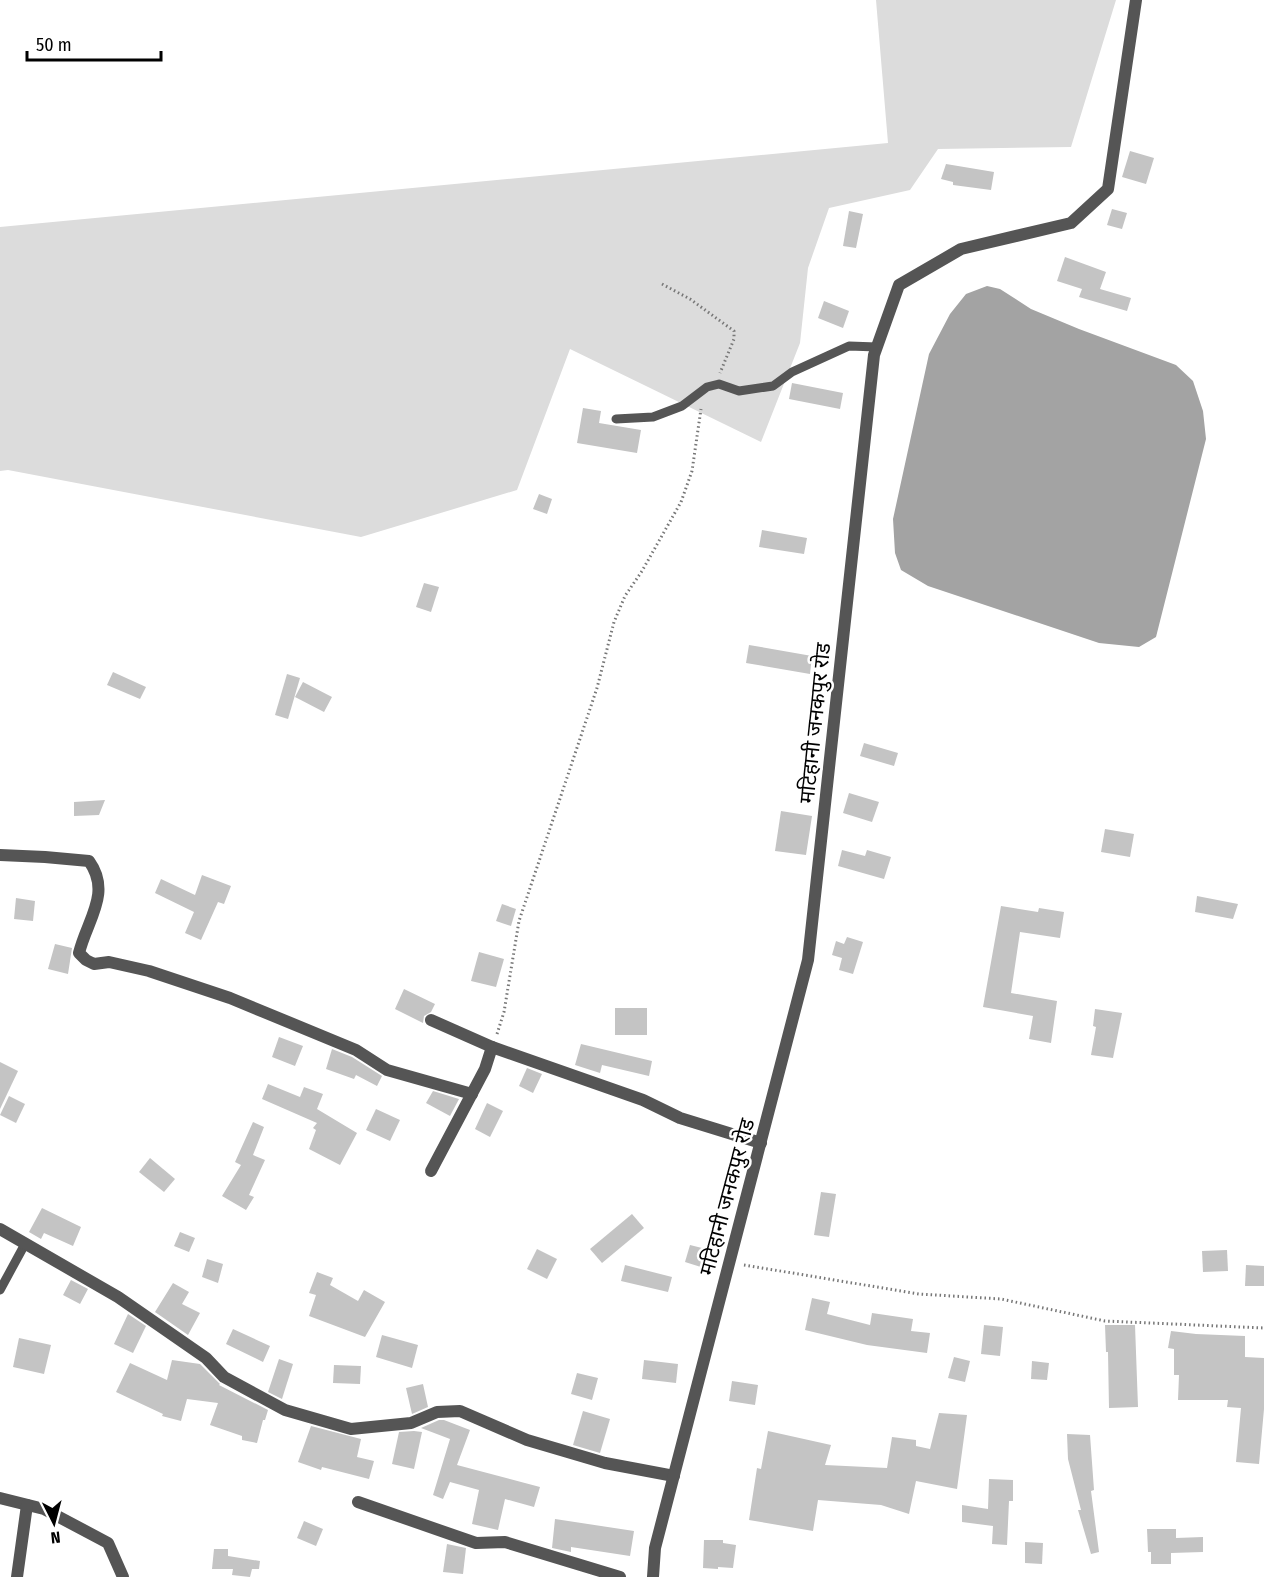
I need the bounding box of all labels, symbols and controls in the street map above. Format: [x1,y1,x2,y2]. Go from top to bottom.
scale bar [27,24,160,62]
text: 50 m [36,34,72,56]
street label: मटिहानी जनकपुर रोड [794,641,836,805]
street label: मटिहानी जनकपुर रोड [694,1115,761,1278]
north arrow [24,1493,84,1553]
text: N [50,1527,61,1547]

